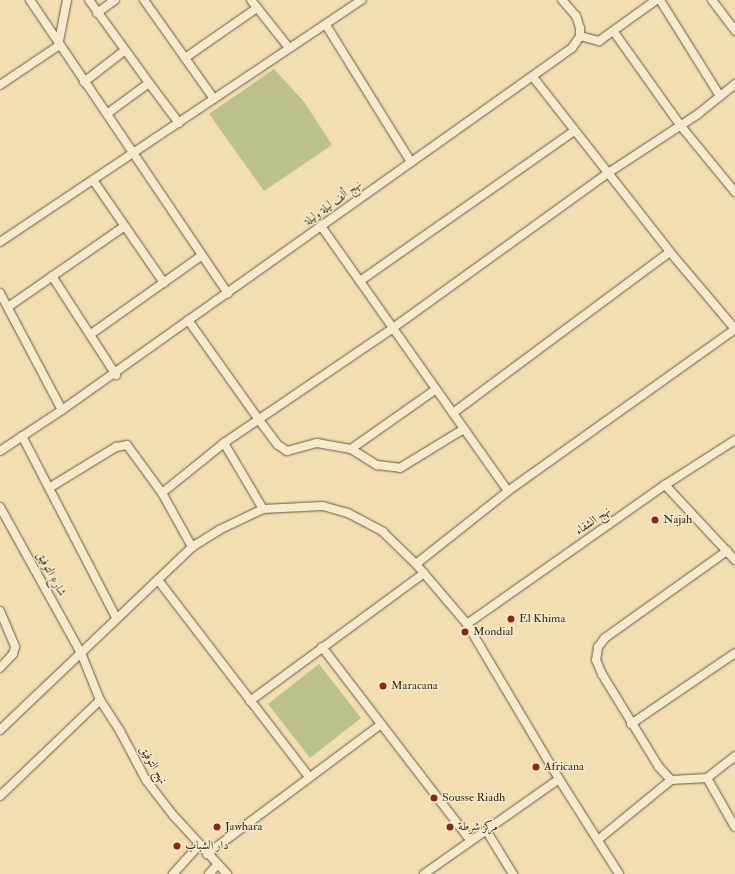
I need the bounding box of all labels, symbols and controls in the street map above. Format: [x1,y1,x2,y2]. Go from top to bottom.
street label: نهج ألف ليلة وليلة [301,177,365,229]
street label: نهج الشفاء [573,504,613,538]
place label: Najah [663,513,692,527]
marker: Najah [650,515,660,525]
street label: شارع التوفيق [33,549,69,599]
place label: El Khima [519,612,565,626]
marker: El Khima [506,614,516,624]
place label: Mondial [473,625,513,639]
marker: Mondial [460,627,470,637]
place label: Maracana [391,679,438,693]
marker: Maracana [378,681,388,691]
street label: نهج التوفيق [136,743,170,787]
place label: Africana [544,760,584,774]
marker: Africana [531,762,541,772]
place label: Sousse Riadh [442,791,505,805]
marker: Sousse Riadh [429,793,439,803]
place label: Jawhara [225,820,262,834]
place label: مركز شرطة [458,820,498,834]
marker: Jawhara [212,822,222,832]
marker: مركز شرطة [445,822,455,832]
place label: دار الشباب [185,839,229,853]
marker: دار الشباب [172,841,182,851]

